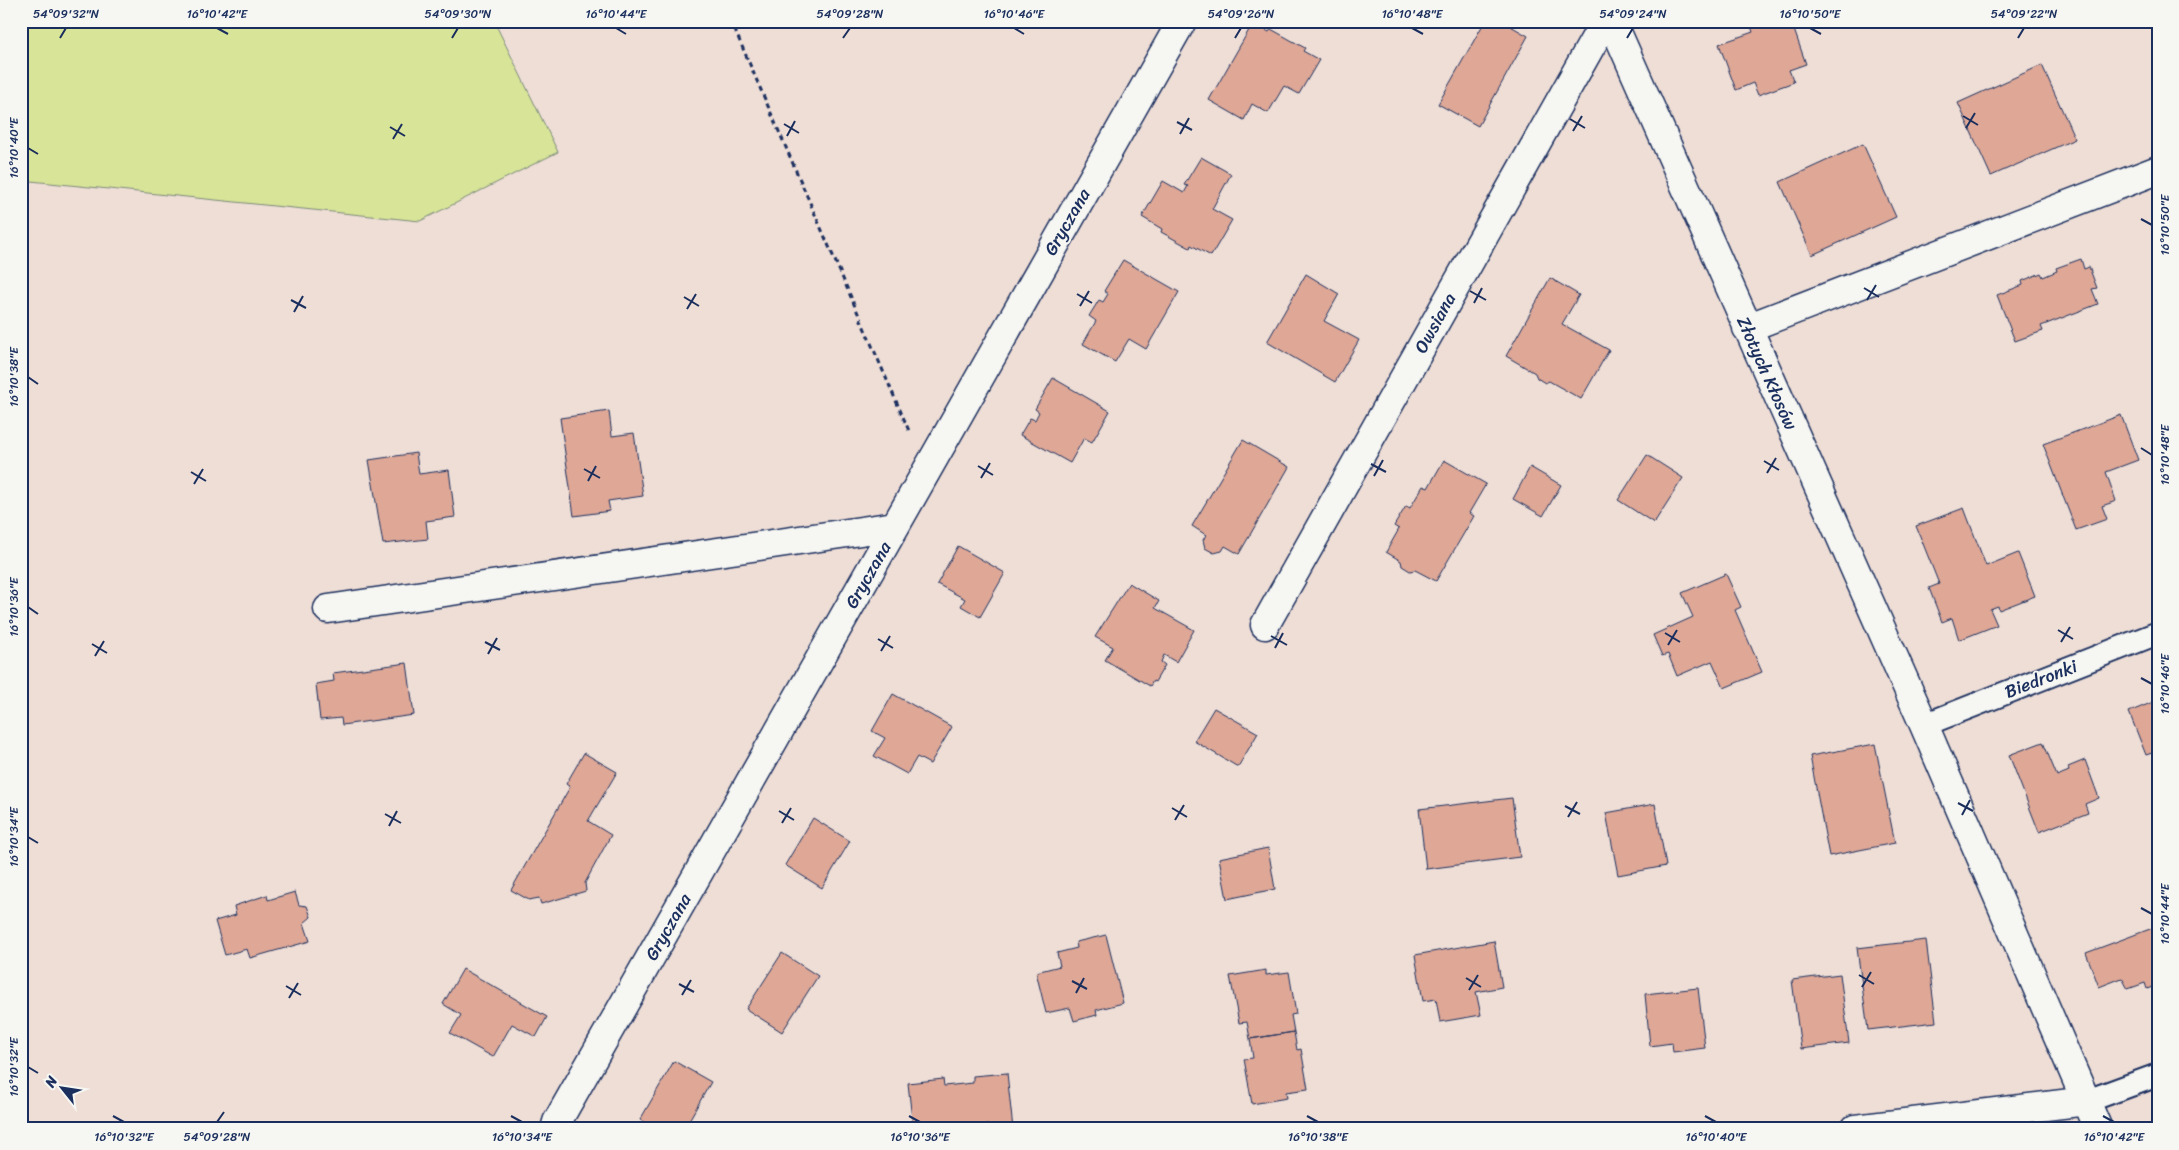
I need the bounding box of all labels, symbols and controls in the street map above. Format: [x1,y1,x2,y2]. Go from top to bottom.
text: 54°09'32"N [33,3,100,25]
text: 16°10'42"E [187,3,249,25]
text: 54°09'30"N [425,3,492,25]
text: 16°10'44"E [586,3,648,25]
text: 54°09'28"N [817,3,884,25]
text: 16°10'46"E [984,3,1045,25]
text: 54°09'26"N [1208,3,1275,25]
text: 16°10'48"E [1382,3,1444,25]
text: 54°09'24"N [1599,3,1667,25]
text: 16°10'50"E [1780,3,1842,25]
text: 54°09'22"N [1991,3,2058,25]
text: 16°10'40"E [3,116,25,179]
street label: Gryczana [1035,181,1100,262]
text: 16°10'50"E [2154,193,2176,255]
street label: Owsiana [1405,287,1465,359]
street label: Złotych Kłosów [1728,311,1807,436]
text: 16°10'38"E [3,346,25,407]
text: 16°10'48"E [2154,423,2176,485]
street label: Gryczana [836,534,901,615]
text: 16°10'36"E [3,576,25,637]
street label: Biedronki [2000,650,2083,707]
text: 16°10'46"E [2154,653,2176,714]
text: 16°10'34"E [3,806,25,867]
text: 16°10'44"E [2154,882,2176,944]
street label: Gryczana [636,886,701,967]
text: 16°10'32"E [3,1036,25,1097]
north arrow [38,1062,88,1112]
text: N [37,1071,65,1093]
text: 16°10'32"E [94,1126,155,1148]
text: 54°09'28"N [184,1126,251,1148]
text: 16°10'34"E [492,1126,553,1148]
text: 16°10'36"E [890,1126,951,1148]
text: 16°10'38"E [1288,1126,1349,1148]
text: 16°10'40"E [1685,1126,1748,1148]
text: 16°10'42"E [2084,1126,2146,1148]

